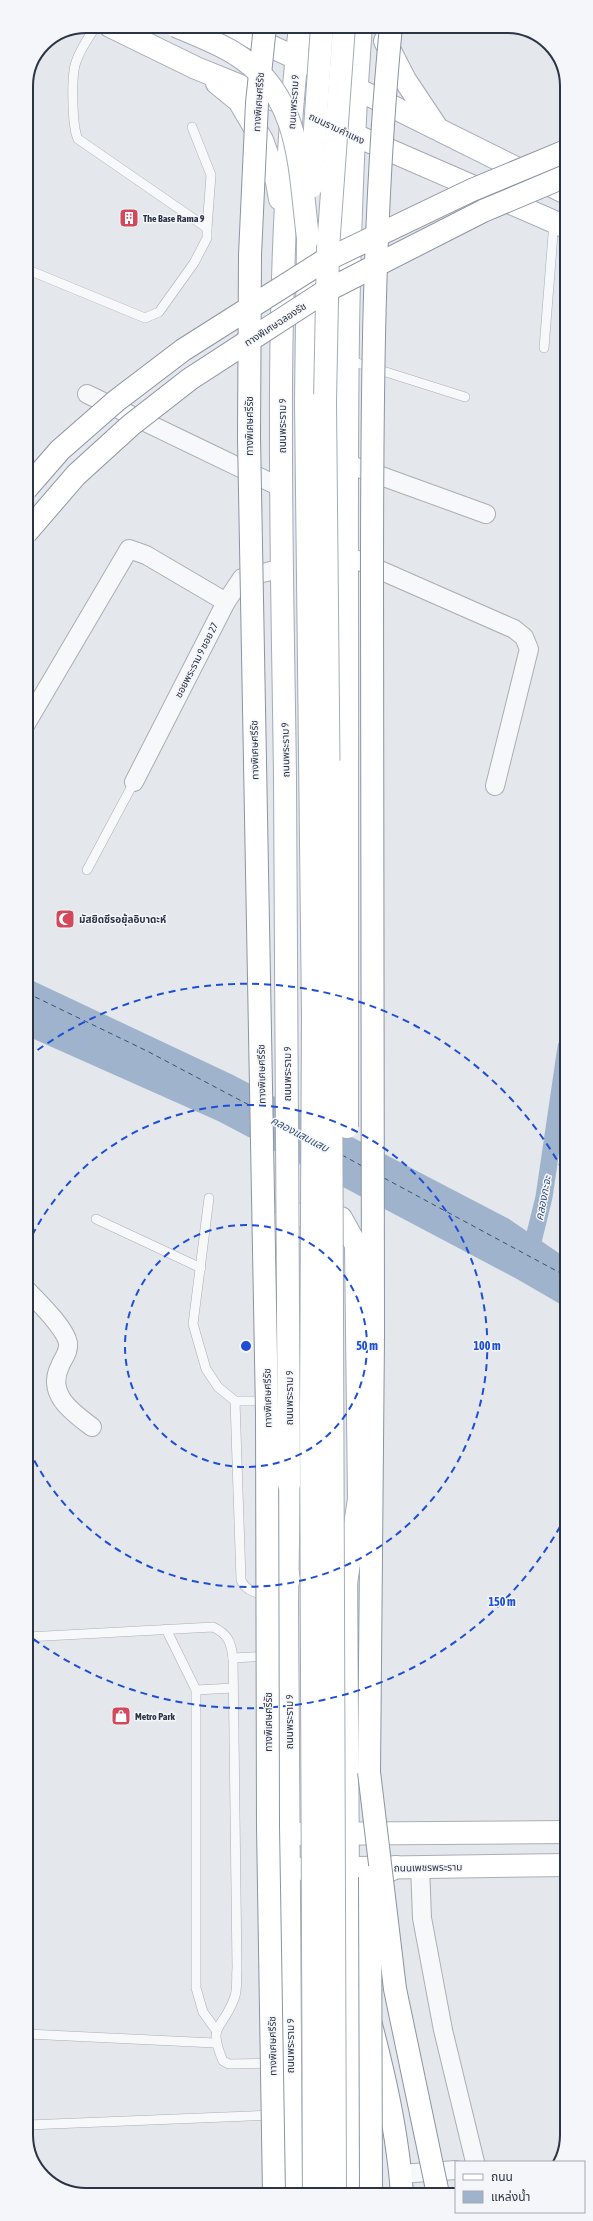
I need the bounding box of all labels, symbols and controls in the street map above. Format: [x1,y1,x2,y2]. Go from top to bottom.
street label: ทางพิเศษศรีรัช [251,72,266,132]
street label: ถนนพระราม 9 [286,74,301,130]
street label: ถนนรามคำแหง [307,111,367,146]
building icon: The Base Rama 9 [118,207,140,229]
place label: The Base Rama 9 [143,213,205,224]
street label: ทางพิเศษฉลองรัช [242,300,308,348]
street label: ทางพิเศษศรีรัช [244,396,255,456]
street label: ถนนพระราม 9 [277,398,288,453]
street label: ซอยพระราม 9 ซอย 27 [173,620,220,700]
street label: ทางพิเศษศรีรัช [248,720,261,780]
street label: ถนนพระราม 9 [280,722,291,777]
mosque icon: มัสยิดซีรอยุ้ลอิบาดะห์ [54,908,76,930]
place label: มัสยิดซีรอยุ้ลอิบาดะห์ [79,913,166,926]
street label: ทางพิเศษศรีรัช [255,1044,268,1104]
street label: ถนนพระราม 9 [282,1046,293,1101]
water label: คลองแสนแสบ [269,1114,332,1155]
water label: คลองกะจะ [533,1173,553,1221]
centre of rings [239,1339,253,1353]
text: 50 m [356,1339,378,1353]
text: 100 m [473,1339,501,1353]
street label: ทางพิเศษศรีรัช [261,1368,274,1428]
street label: ถนนพระราม 9 [284,1370,295,1425]
text: 150 m [488,1595,516,1609]
street label: ทางพิเศษศรีรัช [263,1692,274,1752]
street label: ถนนพระราม 9 [284,1694,295,1749]
shop icon: Metro Park [110,1705,132,1727]
place label: Metro Park [135,1711,175,1722]
street label: ถนนเพชรพระราม [394,1861,462,1874]
street label: ทางพิเศษศรีรัช [266,2016,279,2076]
street label: ถนนพระราม 9 [285,2018,296,2073]
legend [455,2161,585,2213]
text: ถนน [491,2170,513,2184]
text: แหล่งน้ำ [491,2188,530,2204]

